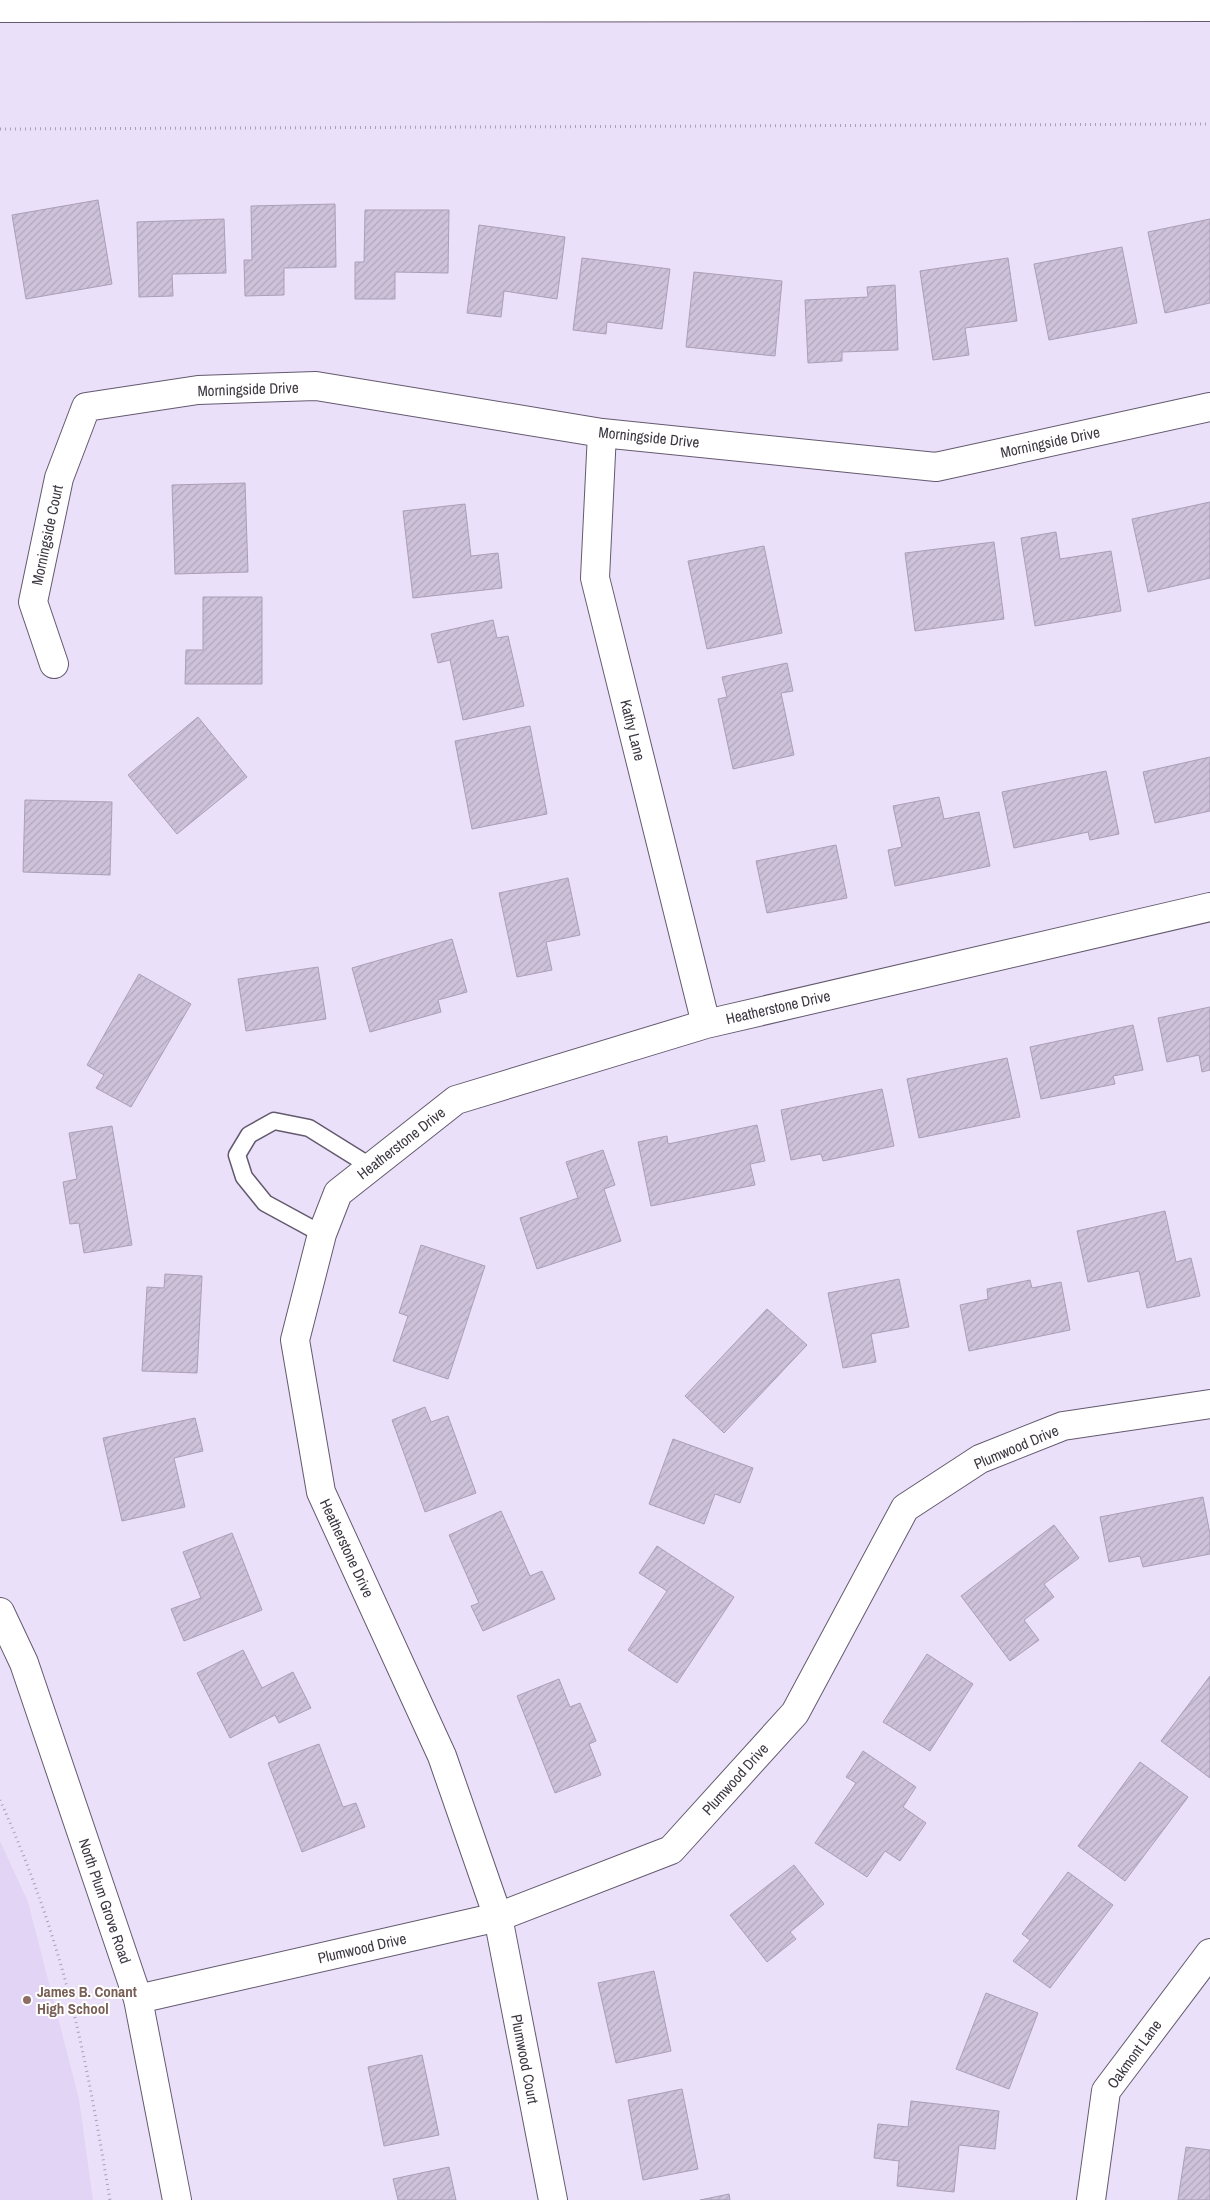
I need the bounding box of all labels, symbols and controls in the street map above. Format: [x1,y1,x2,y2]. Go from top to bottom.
street label: Morningside Drive [197,377,299,401]
street label: Morningside Drive [598,421,701,453]
street label: Morningside Drive [998,421,1102,463]
street label: Morningside Court [26,482,68,587]
street label: Kathy Lane [615,697,651,763]
street label: Heatherstone Drive [724,985,832,1029]
street label: Heatherstone Drive [353,1102,450,1184]
street label: Plumwood Drive [970,1420,1062,1474]
street label: Heatherstone Drive [315,1495,379,1601]
street label: Plumwood Drive [697,1738,773,1820]
street label: North Plum Grove Road [74,1836,136,1966]
street label: Plumwood Drive [316,1928,408,1968]
place label: James B. Conant High School [37,1981,137,2019]
marker: James B. Conant High School [21,1994,33,2006]
street label: Plumwood Court [506,2012,544,2106]
street label: Oakmont Lane [1102,2015,1166,2093]

